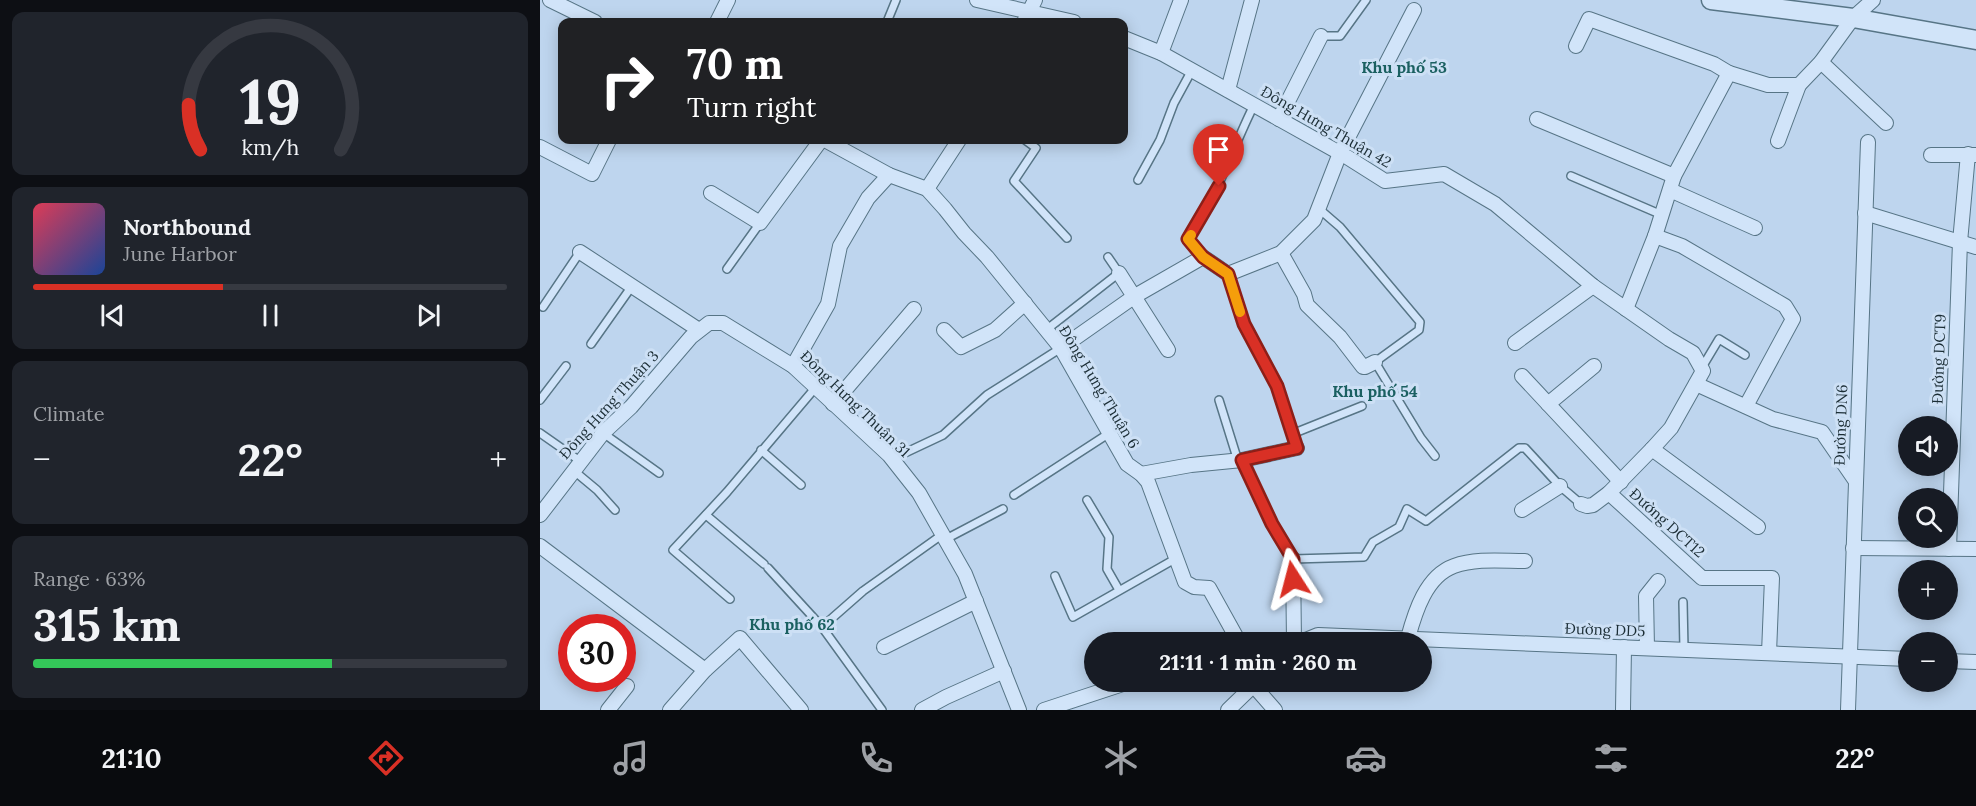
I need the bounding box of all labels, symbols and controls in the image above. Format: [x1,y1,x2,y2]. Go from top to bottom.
text: 70 m [687,37,783,91]
icon: right [588,42,666,120]
district label: Khu phố 53 [1361,57,1447,77]
text: 19 [239,61,301,141]
street label: Đông Hưng Thuận 42 [1257,81,1395,172]
text: Turn right [687,90,816,124]
pin [1193,124,1244,186]
icon: arrive [1202,133,1235,166]
text: km/h [241,134,299,162]
text: Northbound [123,213,251,241]
text: June Harbor [123,241,237,266]
icon: previous [96,299,129,332]
icon: pause [254,299,287,332]
icon: next [412,299,445,332]
street label: Đường DCT9 [1927,314,1950,404]
street label: Đông Hưng Thuận 6 [1055,322,1144,452]
street label: Đông Hưng Thuận 3 [555,346,663,463]
street label: Đông Hưng Thuận 31 [796,346,914,461]
district label: Khu phố 54 [1332,381,1418,401]
street label: Đường DN6 [1830,384,1851,466]
text: Climate [33,401,105,426]
map controls [1898,416,1958,692]
button: sound [1898,416,1958,476]
text: 22° [237,431,303,488]
text: − [33,438,51,480]
text: + [489,438,507,480]
street label: Đường DCT12 [1626,484,1709,561]
button: search [1898,488,1958,548]
position arrow [1261,547,1325,611]
button: + [1898,560,1958,620]
text: Range · 63% [33,566,145,591]
text: 315 km [33,596,181,653]
speed limit sign: 30 [558,614,636,692]
district label: Khu phố 62 [749,614,835,634]
street label: Đường DD5 [1564,619,1646,640]
button: − [1898,632,1958,692]
text: 21:11 · 1 min · 260 m [1159,648,1357,676]
icon: directions [365,737,407,779]
icon: music [610,737,652,779]
icon: phone [855,737,897,779]
icon: climate [1100,737,1142,779]
icon: car [1345,737,1387,779]
icon: filters [1590,737,1632,779]
text: 21:10 [102,741,162,775]
text: 22° [1835,741,1874,775]

